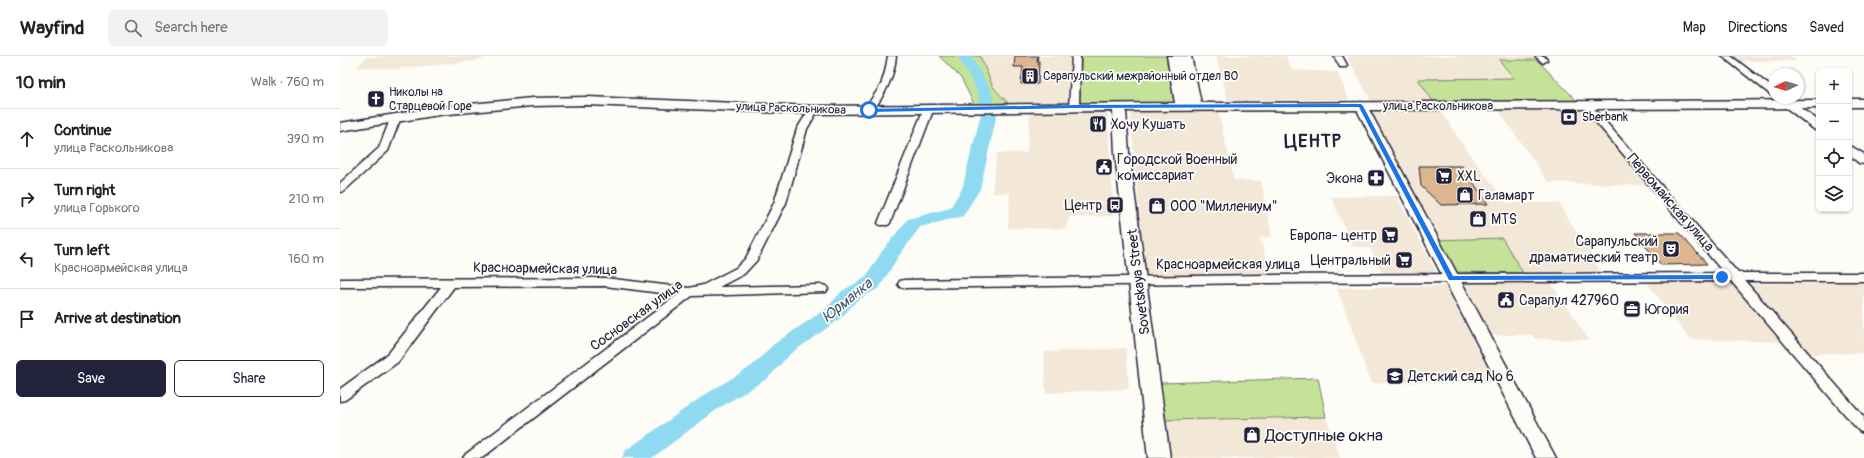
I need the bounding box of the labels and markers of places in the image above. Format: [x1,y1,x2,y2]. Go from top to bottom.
building icon: Сарапульский межрайонный отдел ВО [1020,66,1040,86]
place label: Сарапульский межрайонный отдел ВО [1043,69,1239,84]
place label: Николы на Старцевой Горе [389,85,472,114]
church icon: Николы на Старцевой Горе [366,89,386,109]
bank icon: Sberbank [1559,107,1579,127]
place label: Sberbank [1582,110,1628,125]
restaurant icon: Хочу Кушать [1088,114,1108,134]
place label: Хочу Кушать [1111,116,1186,133]
place label: Городской Военный комиссариат [1117,151,1237,184]
public building icon: Городской Военный комиссариат [1094,157,1114,177]
supermarket icon: XXL [1434,166,1454,186]
pharmacy icon: Экона [1366,168,1386,188]
place label: XXL [1457,168,1481,185]
place label: Экона [1326,170,1363,187]
shop icon: Галамарт [1455,185,1475,205]
place label: Галамарт [1478,187,1534,204]
bus stop icon: Центр [1105,195,1125,215]
shop icon: ООО "Миллениум" [1147,196,1167,216]
place label: Центр [1065,197,1102,214]
place label: ООО "Миллениум" [1170,198,1277,215]
shop icon: MTS [1468,209,1488,229]
place label: MTS [1491,211,1517,228]
supermarket icon: Европа- центр [1380,225,1400,245]
place label: Европа- центр [1290,227,1377,244]
place label: Сарапульский драматический театр [1529,233,1658,266]
theatre icon: Сарапульский драматический театр [1661,239,1681,259]
supermarket icon: Центральный [1394,250,1414,270]
place label: Центральный [1311,252,1391,269]
public building icon: Сарапул 427960 [1496,290,1516,310]
place label: Сарапул 427960 [1519,292,1619,309]
office icon: Югория [1622,299,1642,319]
place label: Югория [1645,301,1689,318]
school or university icon: Детский сад № 6 [1385,366,1405,386]
place label: Детский сад № 6 [1407,368,1514,385]
shop icon: Доступные окна [1242,425,1262,445]
place label: Доступные окна [1264,425,1383,446]

